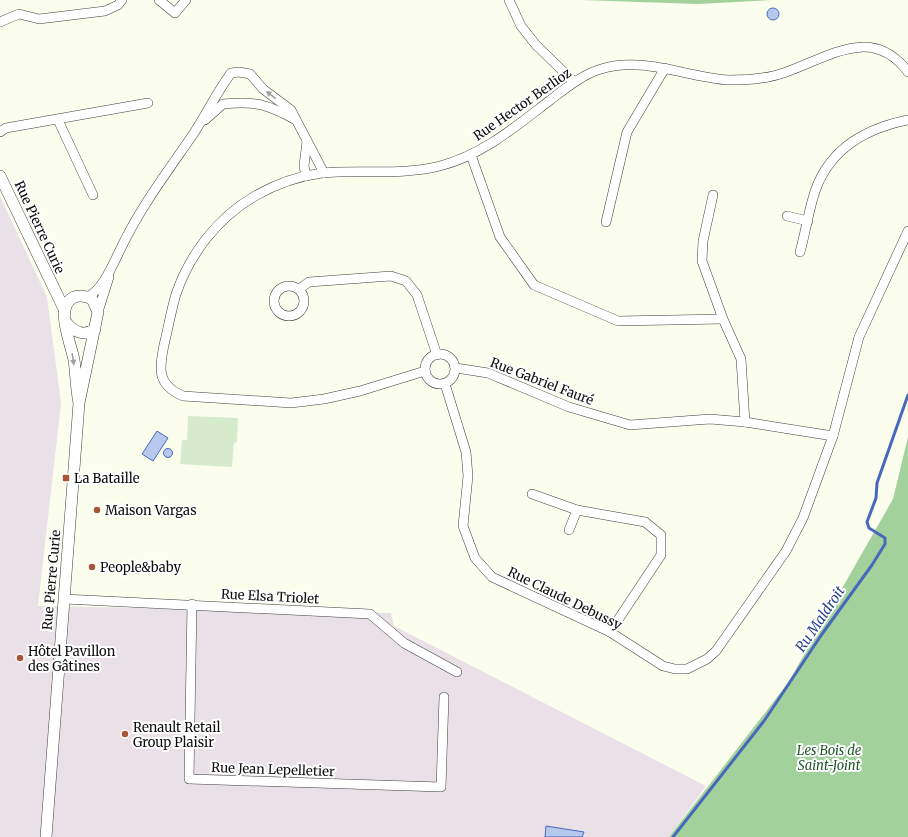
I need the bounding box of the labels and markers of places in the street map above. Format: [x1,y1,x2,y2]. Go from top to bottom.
place label: La Bataille [74,470,140,487]
marker: La Bataille [61,473,71,483]
place label: Maison Vargas [105,502,197,519]
marker: Maison Vargas [92,505,102,515]
place label: People&baby [100,559,181,576]
marker: People&baby [87,562,97,572]
place label: Hôtel Pavillon des Gâtines [28,643,116,675]
marker: Hôtel Pavillon des Gâtines [15,653,25,663]
place label: Renault Retail Group Plaisir [133,719,220,751]
marker: Renault Retail Group Plaisir [120,729,130,739]

